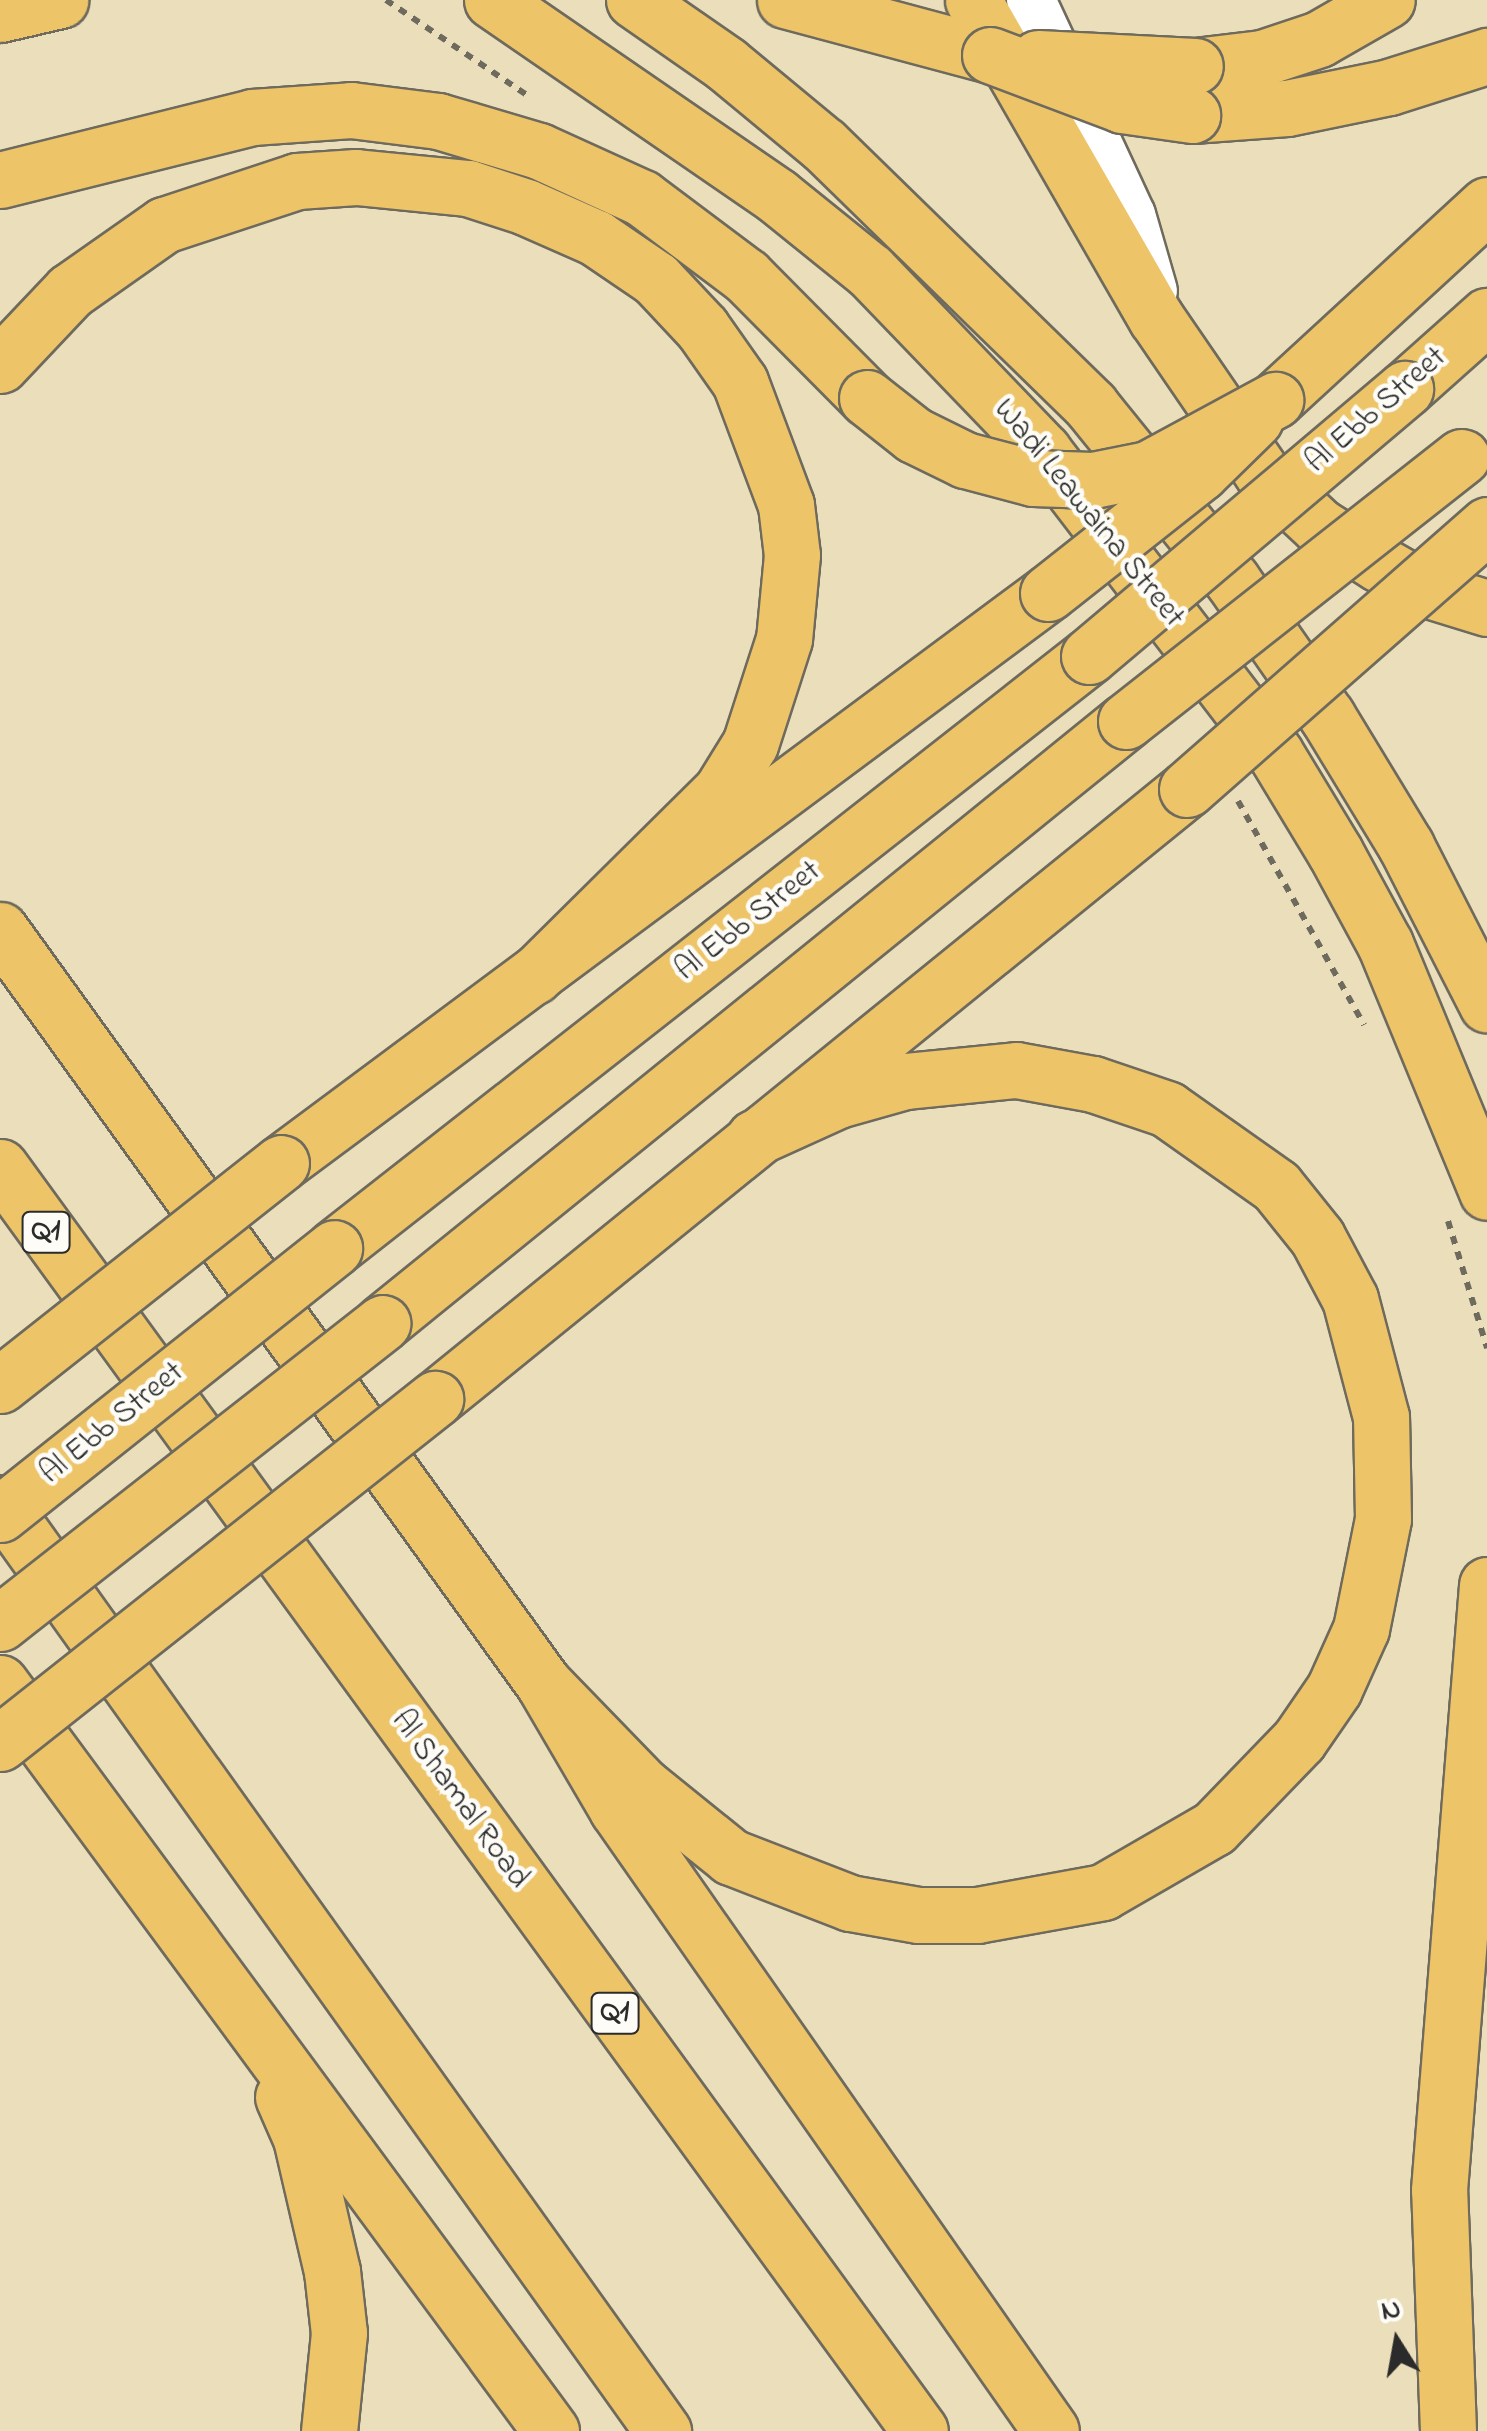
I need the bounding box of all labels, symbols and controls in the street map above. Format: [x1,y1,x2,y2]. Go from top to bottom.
street label: Al Ebb Street [1299,339,1455,483]
street label: Wadi Leawaina Street [984,392,1192,636]
street label: Al Ebb Street [669,853,829,991]
road number: Q1 [21,1207,71,1257]
street label: Al Ebb Street [33,1354,193,1494]
street label: Al Shamal Road [381,1703,537,1897]
road number: Q1 [590,1988,640,2038]
text: N [1378,2289,1404,2333]
north arrow [1347,2291,1447,2391]

